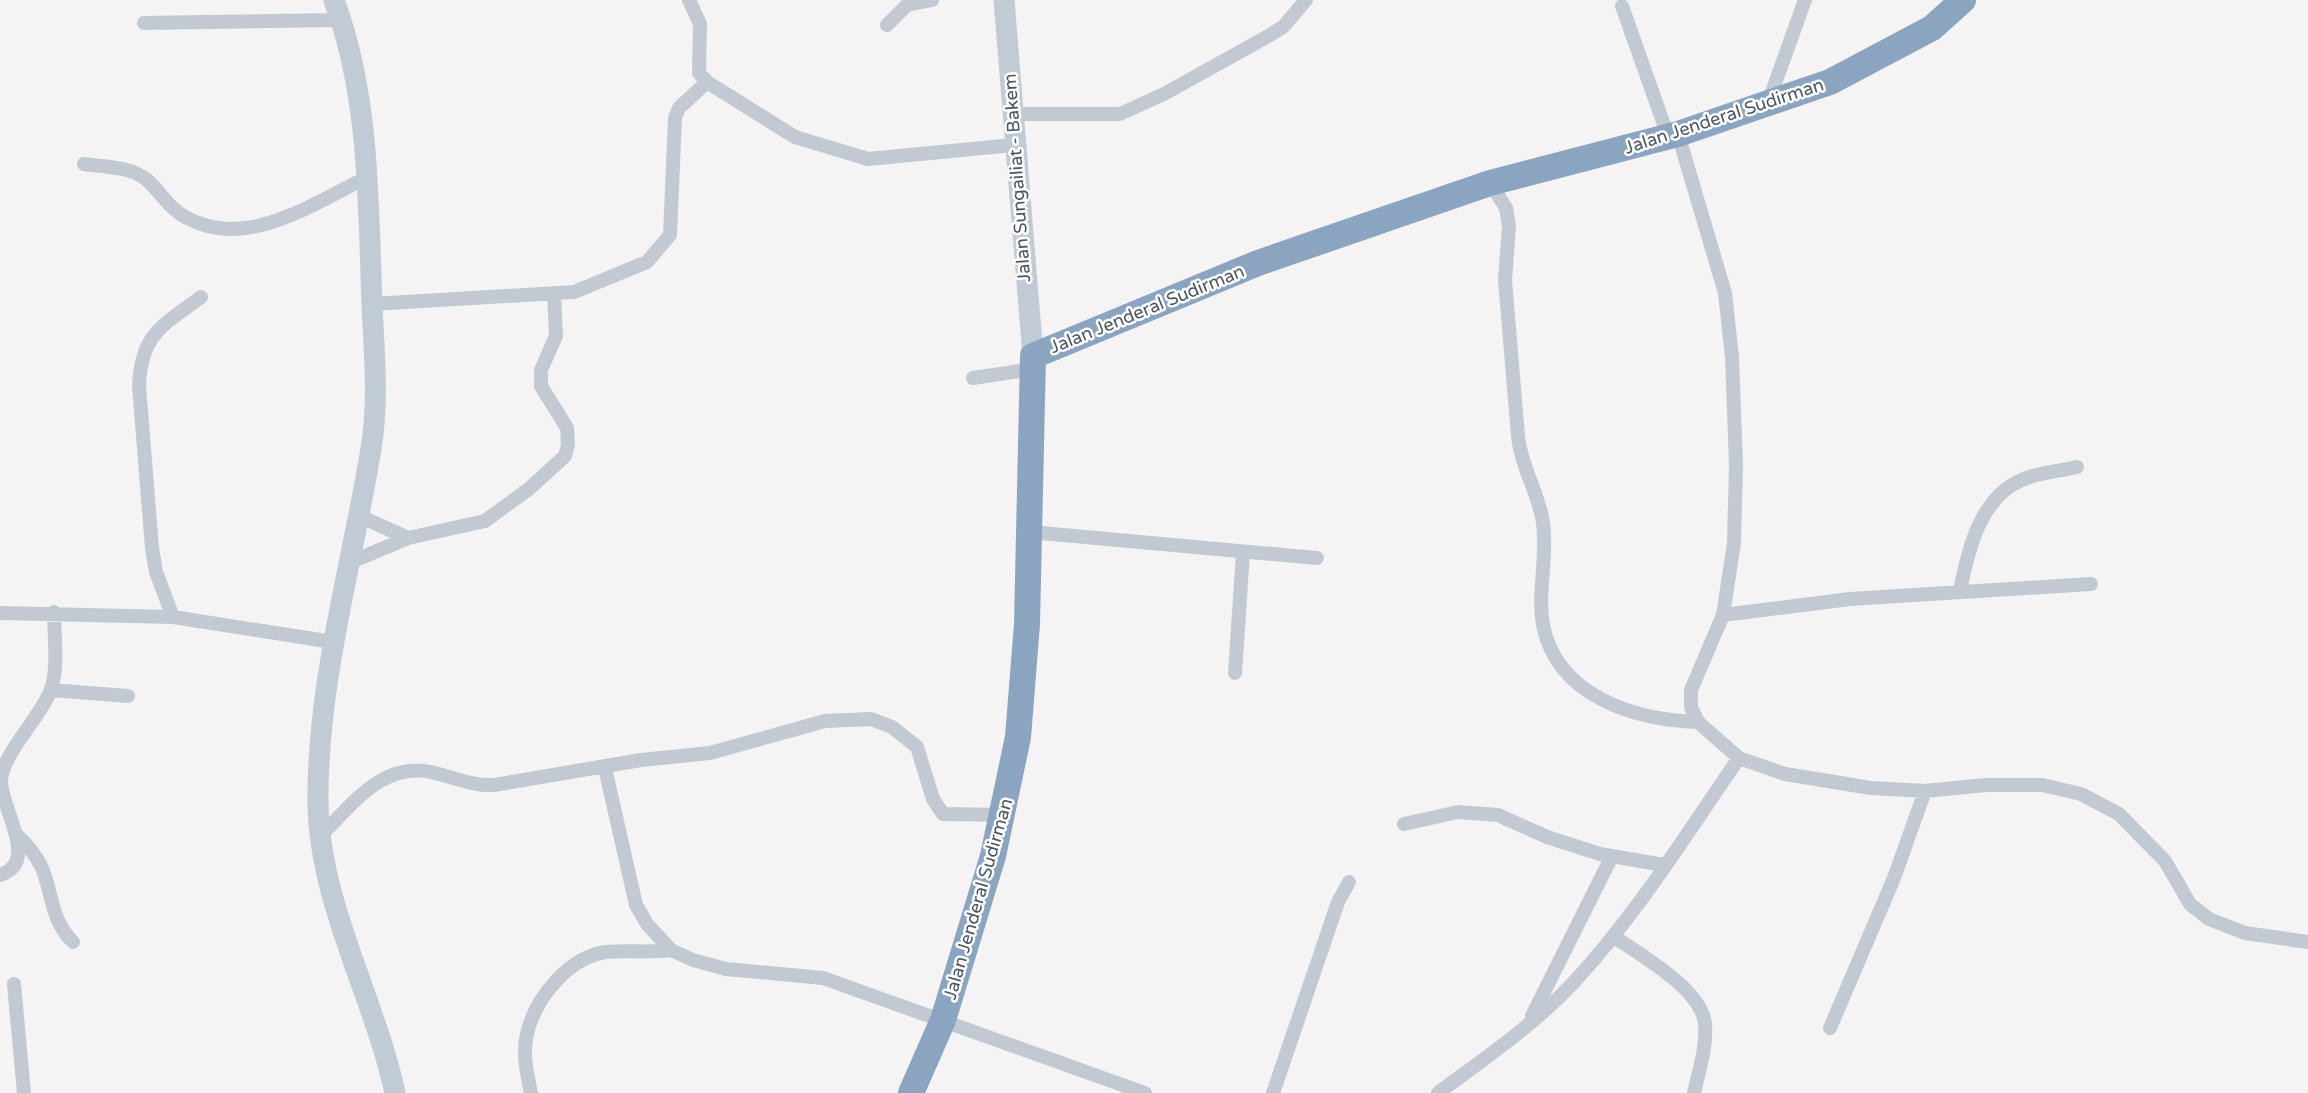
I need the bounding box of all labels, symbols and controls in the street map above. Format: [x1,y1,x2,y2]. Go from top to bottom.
street label: Jalan Sungailiat - Bakem [999,73,1035,283]
street label: Jalan Jenderal Sudirman [1622,73,1826,159]
street label: Jalan Jenderal Sudirman [1046,260,1248,358]
street label: Jalan Jenderal Sudirman [939,796,1017,1002]

